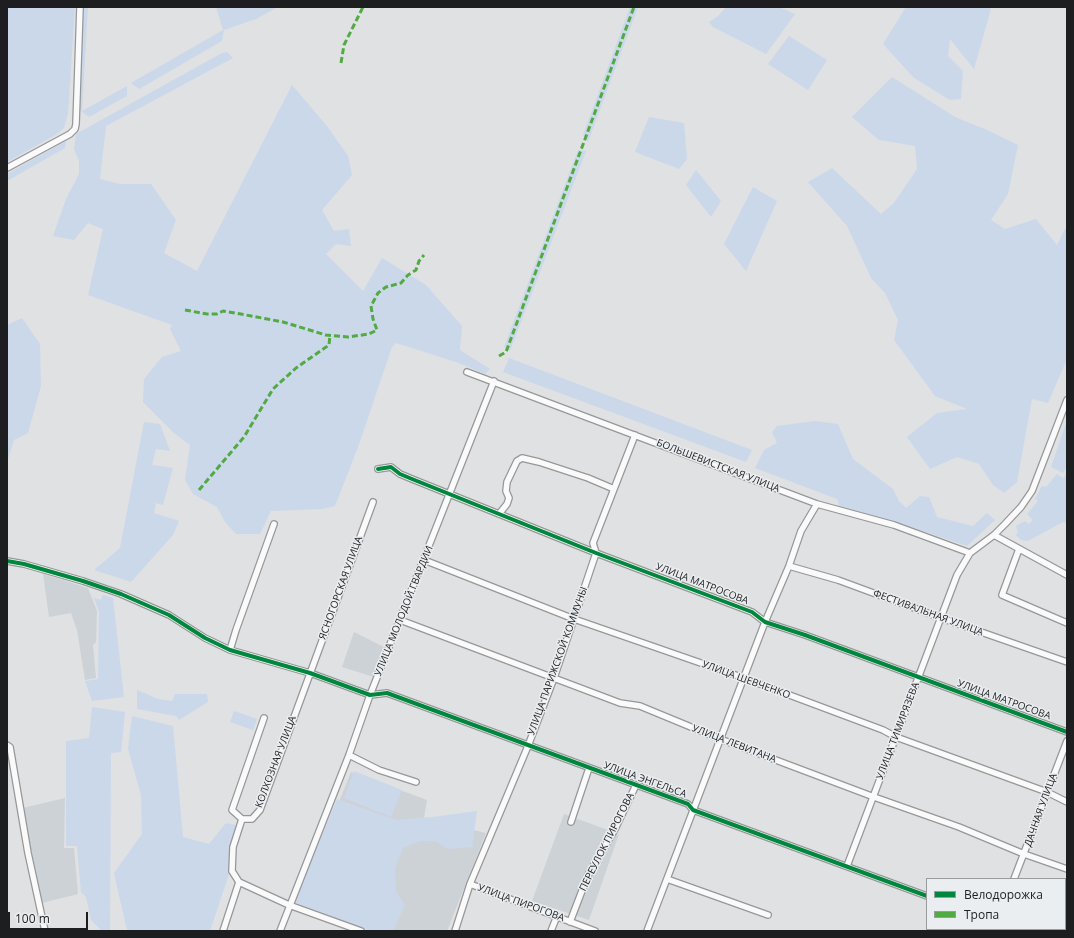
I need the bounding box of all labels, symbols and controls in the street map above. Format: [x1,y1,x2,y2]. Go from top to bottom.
street label: БОЛЬШЕВИСТСКАЯ УЛИЦА [655,437,781,495]
street label: ЯСНОГОРСКАЯ УЛИЦА [317,535,365,641]
street label: УЛИЦА МОЛОДОЙ ГВАРДИИ [372,544,436,678]
street label: УЛИЦА МАТРОСОВА [654,561,750,607]
street label: УЛИЦА ПАРИЖСКОЙ КОММУНЫ [526,585,590,737]
street label: ФЕСТИВАЛЬНАЯ УЛИЦА [871,587,985,639]
street label: УЛИЦА ШЕВЧЕНКО [700,658,792,702]
street label: УЛИЦА МАТРОСОВА [956,678,1052,722]
street label: УЛИЦА ТИМИРЯЗЕВА [874,681,922,781]
street label: КОЛХОЗНАЯ УЛИЦА [253,714,299,810]
street label: УЛИЦА ЛЕВИТАНА [690,722,778,766]
street label: УЛИЦА ЭНГЕЛЬСА [602,759,688,801]
street label: ДАЧНАЯ УЛИЦА [1022,772,1060,848]
street label: ПЕРЕУЛОК ПИРОГОВА [577,791,637,893]
legend [926,878,1066,930]
street label: УЛИЦА ПИРОГОВА [476,882,566,924]
text: Велодорожка [964,886,1043,903]
scale bar [10,904,90,930]
text: Тропа [964,906,999,923]
text: 100 m [15,910,50,927]

